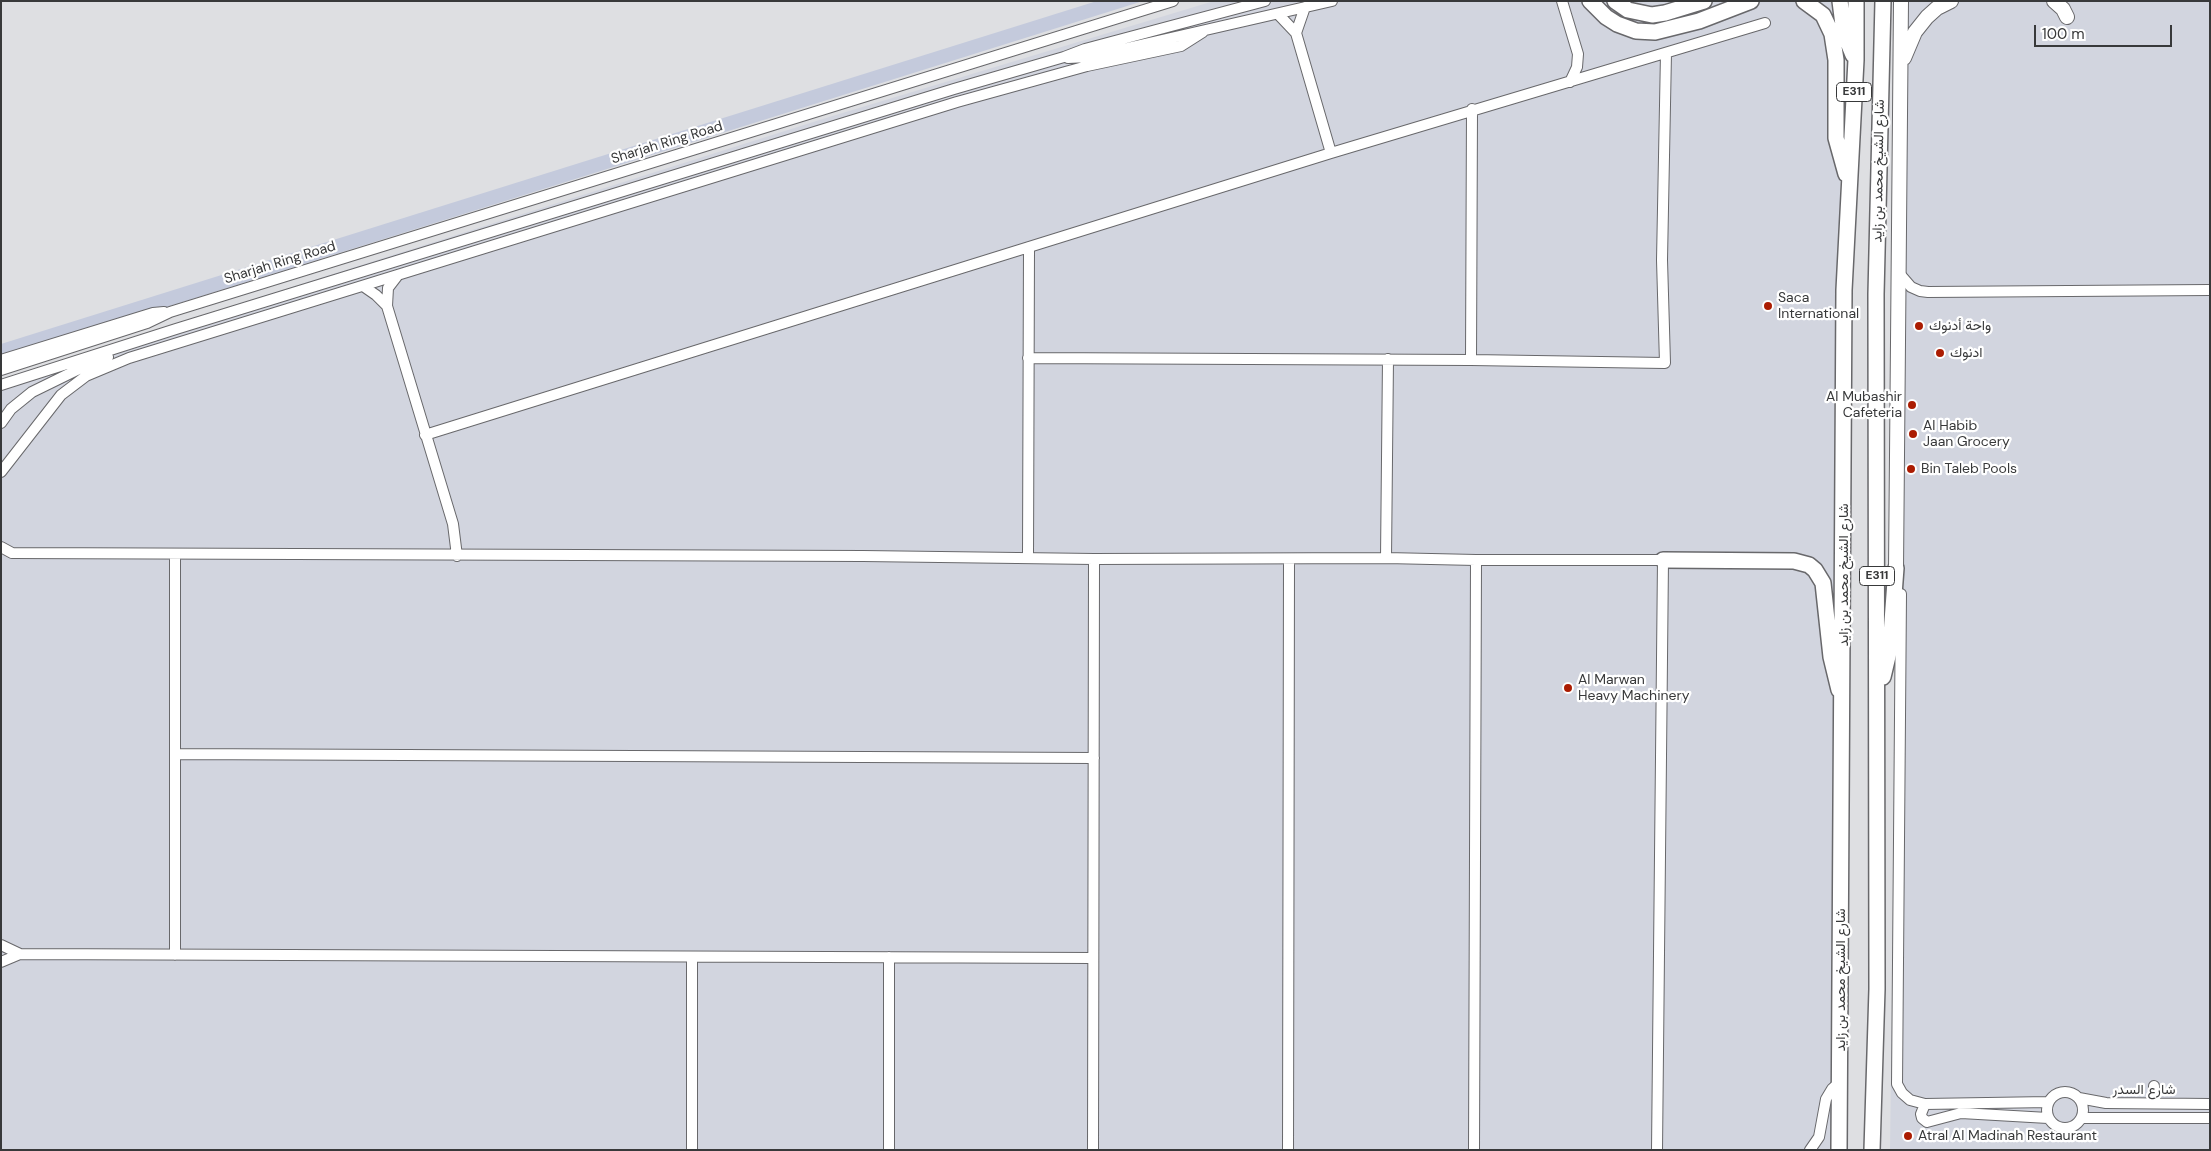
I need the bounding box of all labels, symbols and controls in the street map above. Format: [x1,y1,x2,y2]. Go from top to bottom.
scale bar [2036,15,2174,47]
text: 100 m [2042,24,2085,44]
road number: E311 [1836,82,1872,101]
street label: شارع الشيخ محمد بن زايد [1869,99,1889,243]
street label: Sharjah Ring Road [609,118,725,168]
street label: Sharjah Ring Road [222,238,338,288]
place label: Saca International [1778,290,1859,322]
marker: Saca International [1762,300,1774,312]
place label: واحة أدنوك [1929,318,1991,334]
marker: واحة أدنوك [1913,320,1925,332]
place label: ادنوك [1950,345,1982,361]
marker: ادنوك [1934,347,1946,359]
place label: Al Mubashir Cafeteria [1826,389,1902,422]
marker: Al Mubashir Cafeteria [1906,399,1918,411]
place label: Al Habib Jaan Grocery [1923,418,2010,451]
marker: Al Habib Jaan Grocery [1907,428,1919,440]
place label: Bin Taleb Pools [1921,461,2017,477]
marker: Bin Taleb Pools [1905,463,1917,475]
street label: شارع الشيخ محمد بن زايد [1836,503,1852,647]
road number: E311 [1860,566,1894,586]
place label: Al Marwan Heavy Machinery [1578,672,1689,704]
marker: Al Marwan Heavy Machinery [1562,682,1574,694]
street label: شارع الشيخ محمد بن زايد [1833,908,1849,1052]
street label: شارع السدر [2112,1082,2176,1098]
place label: Atral Al Madinah Restaurant [1918,1128,2097,1144]
marker: Atral Al Madinah Restaurant [1902,1130,1914,1142]

